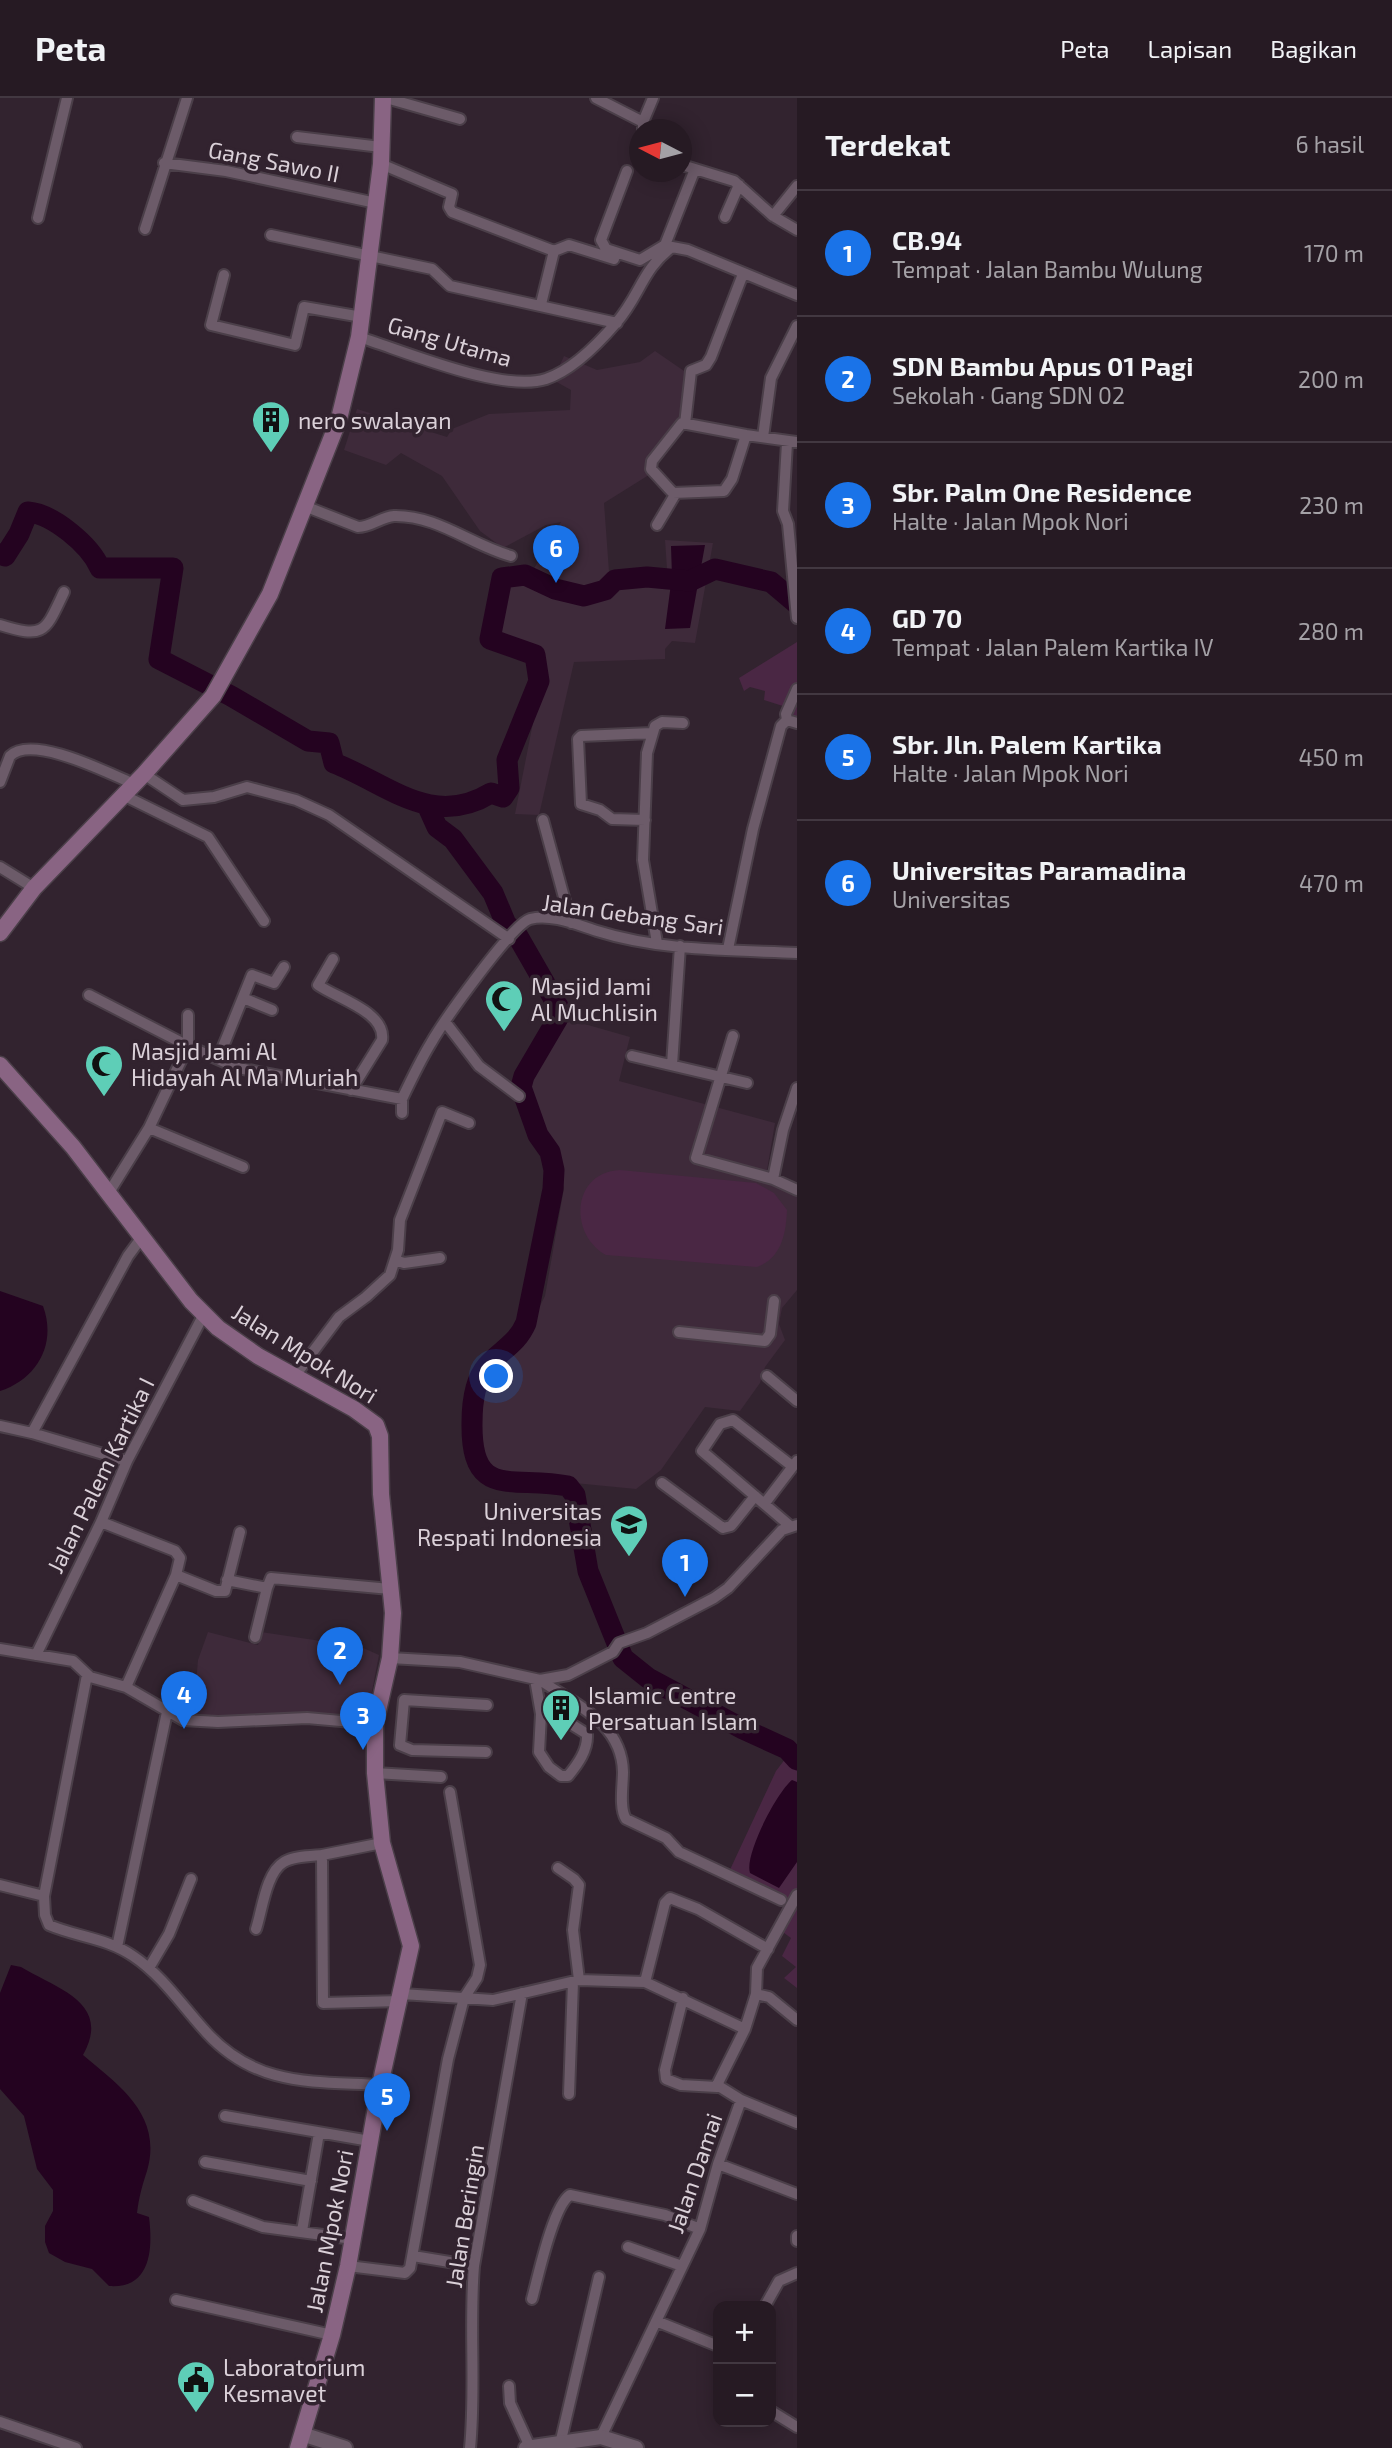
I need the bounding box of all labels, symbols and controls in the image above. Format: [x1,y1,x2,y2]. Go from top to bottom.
text: Peta [35,28,106,68]
text: Peta [1060,34,1110,63]
text: Lapisan [1148,34,1232,63]
text: Bagikan [1270,34,1357,63]
north arrow [629,119,692,182]
text: Terdekat [825,126,951,162]
text: 6 hasil [1296,130,1364,158]
street label: Gang Sawo II [206,135,342,187]
text: CB.94 [892,224,962,255]
text: 1 [843,239,853,267]
text: 170 m [1304,239,1364,267]
text: Tempat · Jalan Bambu Wulung [892,255,1203,283]
street label: Gang Utama [385,310,515,372]
text: SDN Bambu Apus 01 Pagi [892,350,1193,381]
text: 2 [841,365,855,393]
text: 200 m [1298,365,1364,393]
text: Sekolah · Gang SDN 02 [892,381,1125,409]
building icon: nero swalayan [250,399,292,454]
place label: nero swalayan [298,406,452,434]
text: Sbr. Palm One Residence [892,476,1192,507]
text: 3 [841,491,855,519]
text: 230 m [1299,491,1364,519]
text: Halte · Jalan Mpok Nori [892,507,1129,535]
pin: 6 [533,525,579,583]
text: GD 70 [892,602,962,633]
text: 4 [841,617,855,645]
text: 280 m [1298,617,1364,645]
text: Tempat · Jalan Palem Kartika IV [892,633,1214,661]
text: Sbr. Jln. Palem Kartika [892,728,1162,759]
text: 5 [842,743,854,771]
text: 450 m [1298,743,1364,771]
text: Halte · Jalan Mpok Nori [892,759,1129,787]
text: Universitas Paramadina [892,854,1186,885]
text: 6 [841,869,855,897]
text: 470 m [1299,869,1364,897]
text: Universitas [892,885,1010,913]
street label: Jalan Gebang Sari [541,887,725,941]
place label: Masjid Jami Al Muchlisin [531,972,658,1026]
mosque icon: Masjid Jami Al Muchlisin [483,978,525,1033]
place label: Masjid Jami Al Hidayah Al Ma Muriah [131,1037,358,1091]
mosque icon: Masjid Jami Al Hidayah Al Ma Muriah [83,1043,125,1098]
street label: Jalan Mpok Nori [227,1297,383,1409]
your location [479,1359,513,1393]
street label: Jalan Palem Kartika I [40,1373,160,1577]
place label: Universitas Respati Indonesia [417,1497,602,1551]
school or university icon: Universitas Respati Indonesia [608,1503,650,1558]
pin: 1 [662,1539,708,1597]
pin: 2 [317,1627,363,1685]
pin: 4 [161,1671,207,1729]
place label: Islamic Centre Persatuan Islam [588,1681,758,1735]
building icon: Islamic Centre Persatuan Islam [540,1687,582,1742]
pin: 3 [340,1692,386,1750]
pin: 5 [364,2073,410,2131]
street label: Jalan Damai [660,2109,728,2237]
street label: Jalan Beringin [439,2142,489,2290]
street label: Jalan Mpok Nori [299,2147,359,2315]
map controls [713,2301,776,2427]
button: + [713,2301,776,2364]
place label: Laboratorium Kesmavet [223,2353,366,2407]
public building icon: Laboratorium Kesmavet [175,2359,217,2414]
button: − [713,2364,776,2427]

